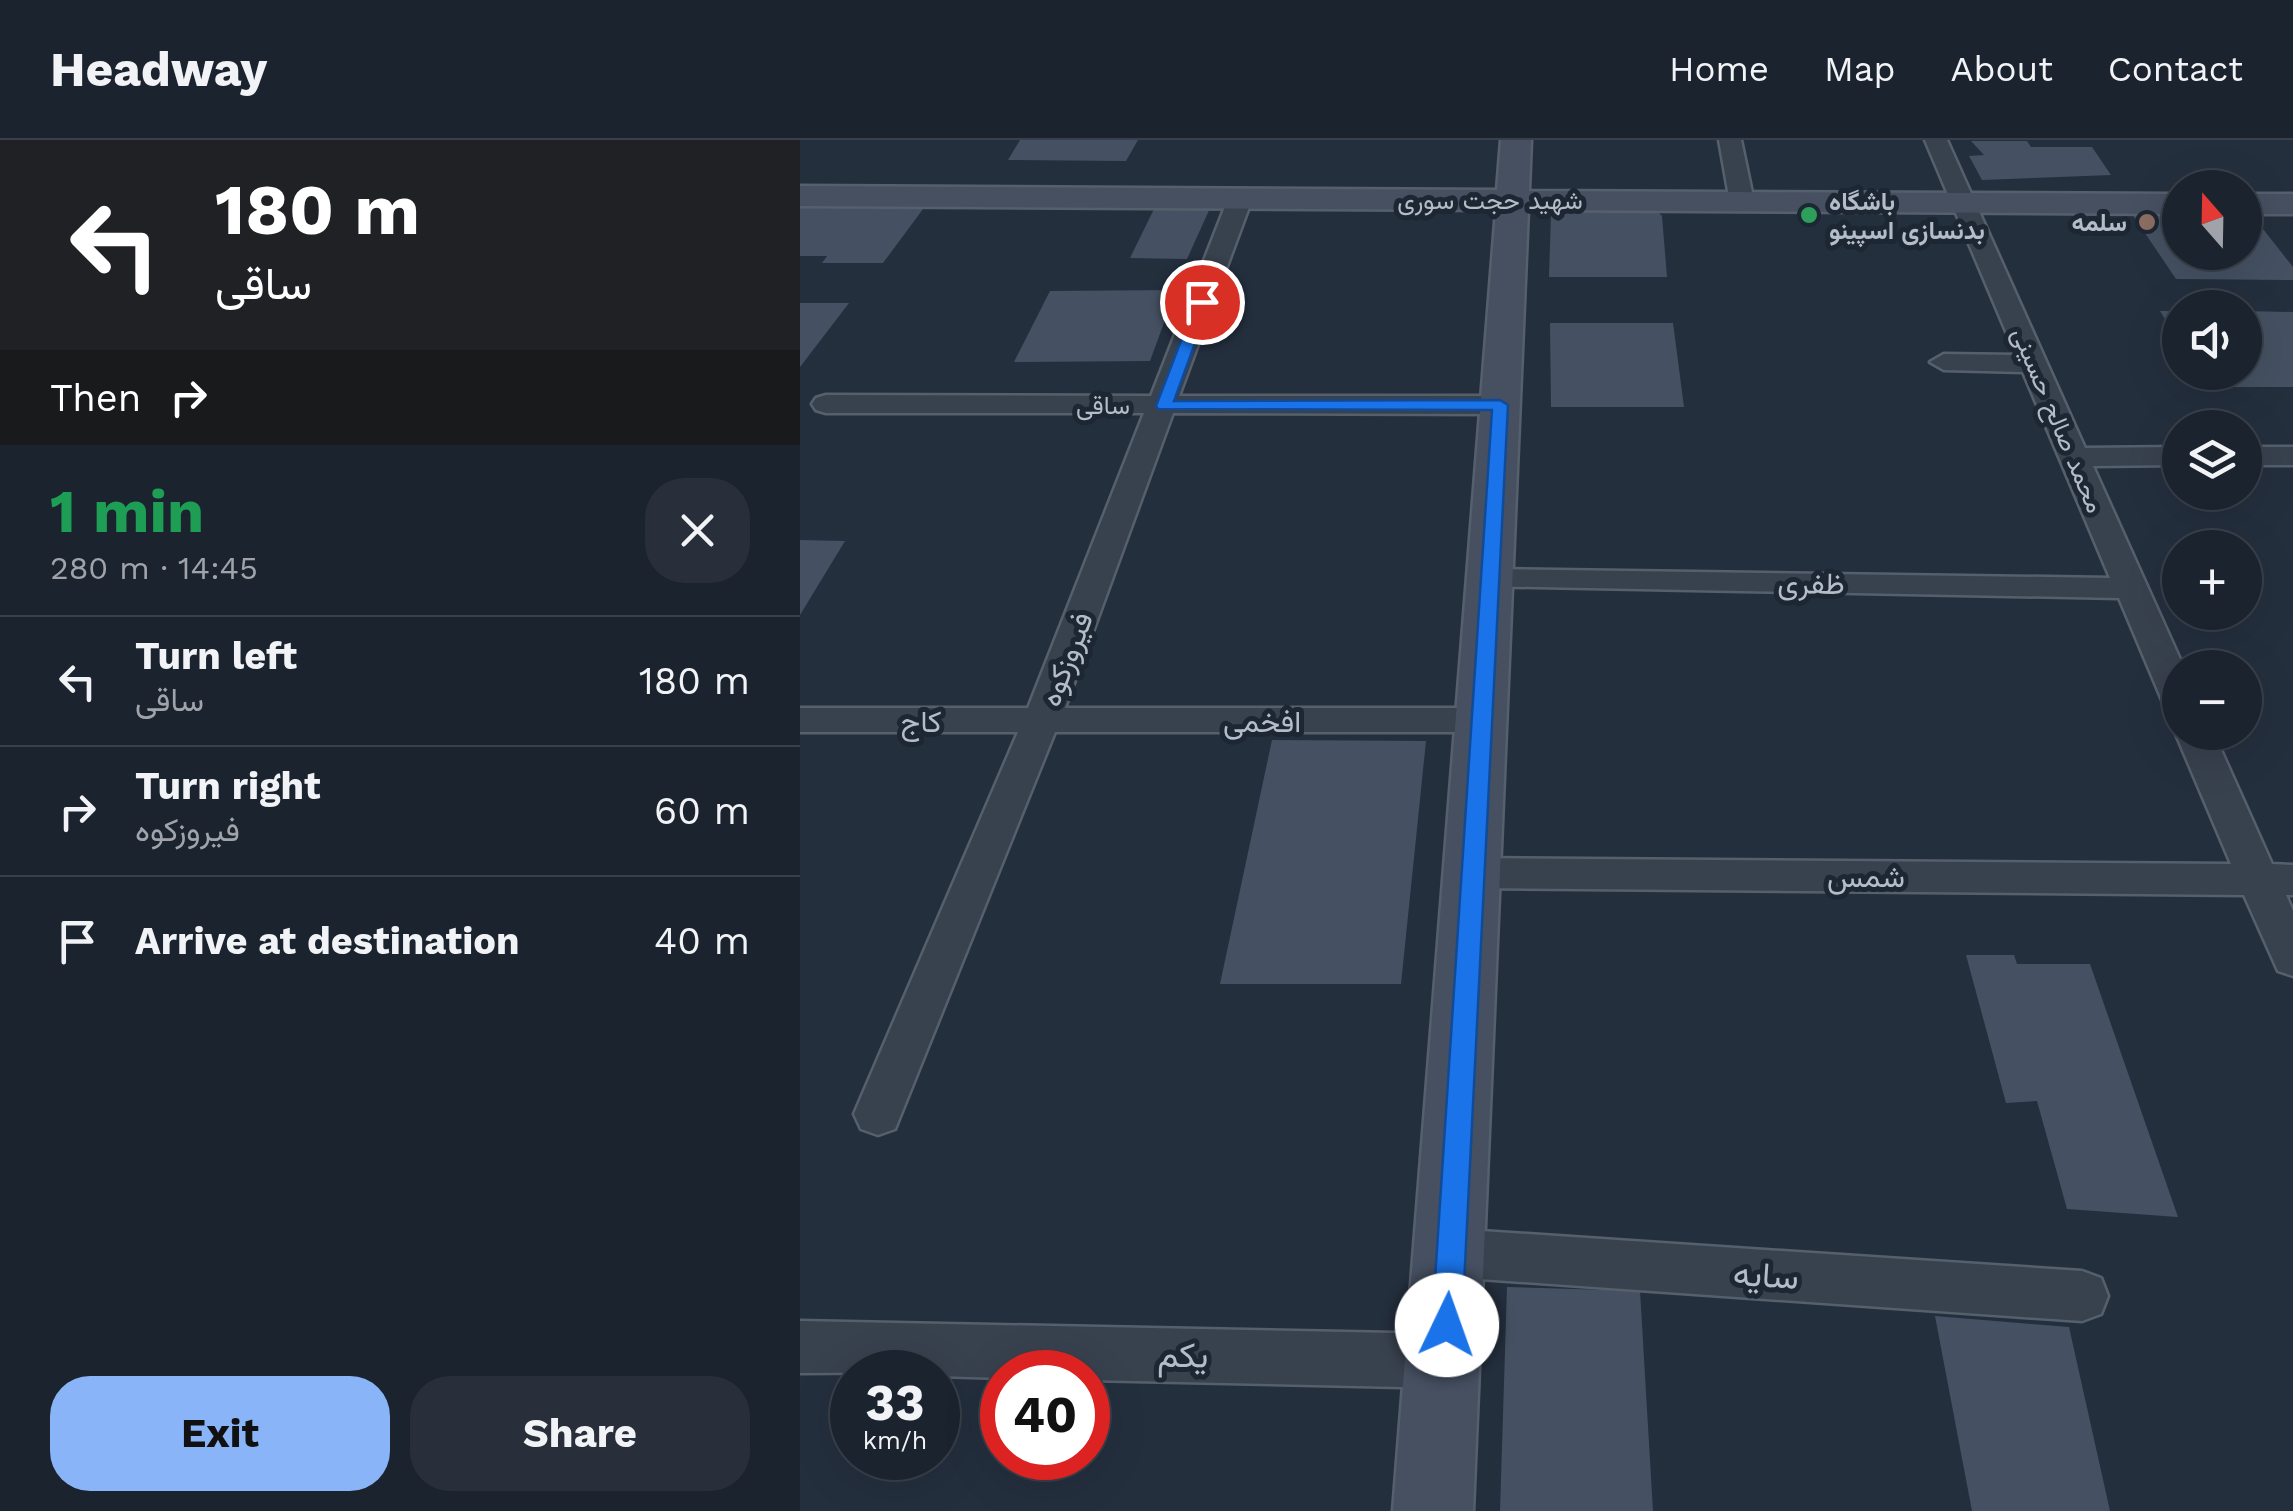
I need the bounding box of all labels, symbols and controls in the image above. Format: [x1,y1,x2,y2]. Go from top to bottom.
text: Headway [50,41,267,98]
text: Home [1669,48,1769,90]
text: Map [1824,48,1896,90]
text: About [1951,48,2053,90]
text: Contact [2108,48,2243,90]
text: 180 m [215,169,420,251]
north arrow [2162,170,2262,270]
map controls [2162,170,2262,750]
icon: left [50,180,180,310]
street label: شهید حجت سوری [1397,186,1583,216]
place label: باشگاه بدنسازی اسپینو [1829,187,1985,248]
marker: باشگاه بدنسازی اسپینو [1798,204,1820,226]
place label: سلمه [2071,208,2127,237]
marker: سلمه [2136,211,2158,233]
text: ساقی [215,257,312,310]
pin [1160,260,1245,345]
icon: arrive [1175,275,1230,330]
button: sound [2162,290,2262,390]
street label: محمد صالح حسینی [2003,323,2110,518]
icon: right [161,370,216,425]
text: Then [50,376,141,420]
street label: ساقی [1076,391,1130,421]
button: layers [2162,410,2262,510]
text: 1 min [50,476,204,547]
button: close [645,478,750,583]
button: + [2162,530,2262,630]
text: 280 m · 14:45 [50,549,258,587]
street label: ظفری [1777,565,1845,602]
street label: فیروزکوه [1032,607,1101,711]
text: Turn left [135,634,297,678]
button: − [2162,650,2262,750]
icon: left [50,654,105,709]
text: 180 m [639,659,750,703]
text: ساقی [135,681,204,719]
street label: کاج [900,704,942,742]
street label: افخمی [1223,704,1301,740]
text: Turn right [135,764,321,808]
icon: right [50,784,105,839]
text: 60 m [654,789,750,833]
text: فیروزکوه [135,811,240,849]
street label: شمس [1827,859,1905,895]
icon: arrive [50,914,105,969]
text: Arrive at destination [135,919,520,963]
text: 40 m [654,919,750,963]
street label: سایه [1732,1252,1800,1298]
position arrow [1395,1273,1499,1377]
street label: یکم [1157,1334,1209,1378]
speed limit sign: 40 [980,1350,1110,1480]
text: 33 [865,1373,925,1432]
button: Exit [50,1376,390,1491]
button: Share [410,1376,750,1491]
text: km/h [863,1426,927,1455]

